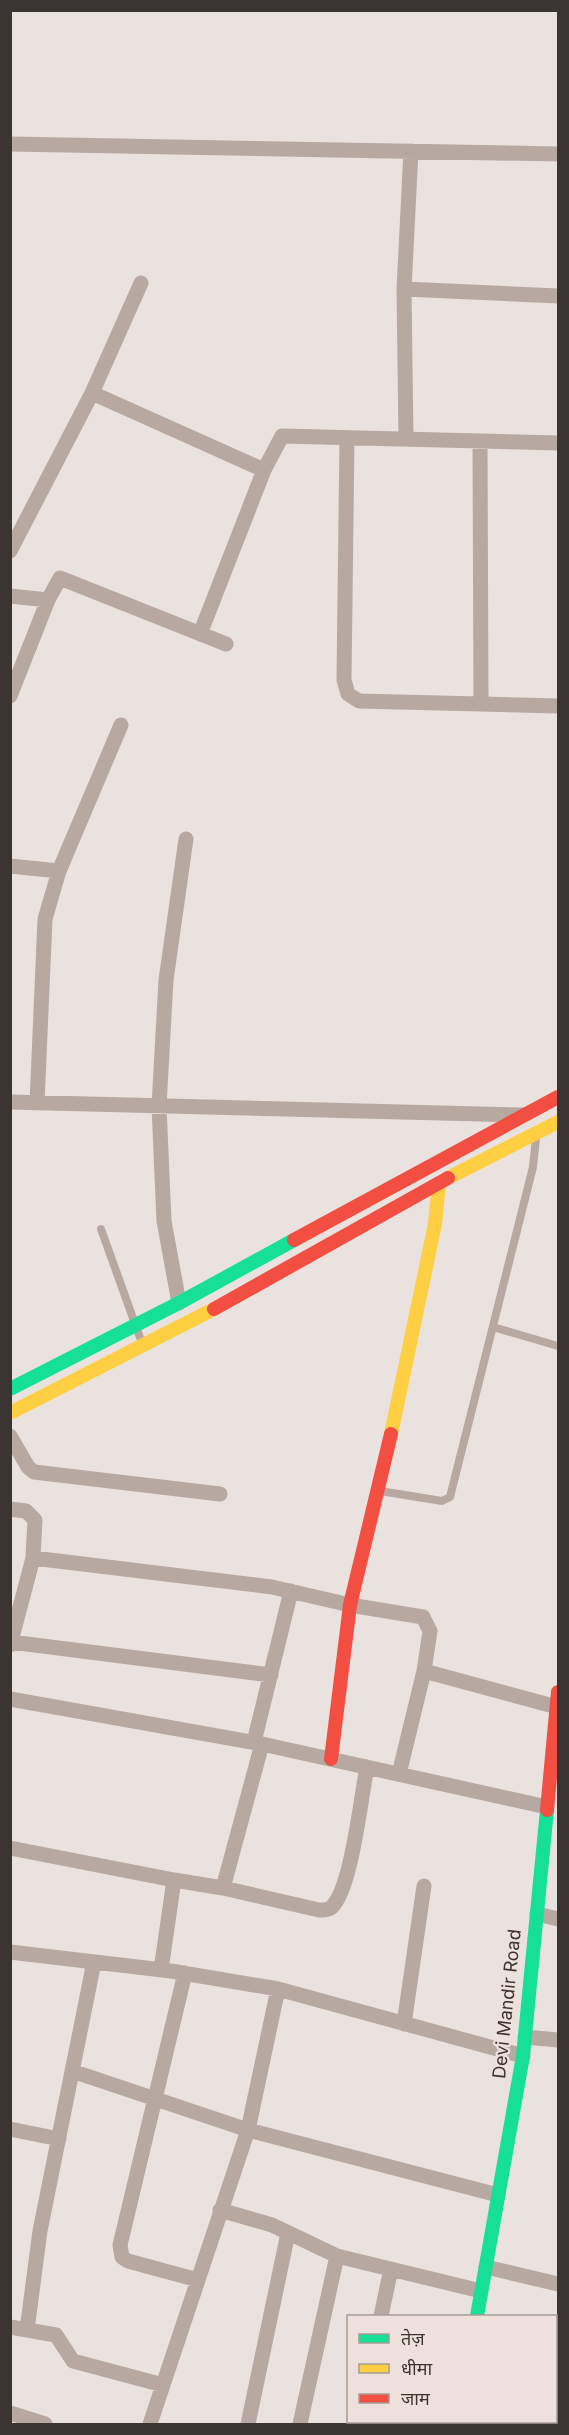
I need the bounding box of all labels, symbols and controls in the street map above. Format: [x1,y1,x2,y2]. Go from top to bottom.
street label: Devi Mandir Road [488,1928,525,2080]
legend [347,2315,557,2423]
text: तेज़ [401,2328,425,2349]
text: धीमा [401,2358,432,2379]
text: जाम [401,2388,431,2409]

